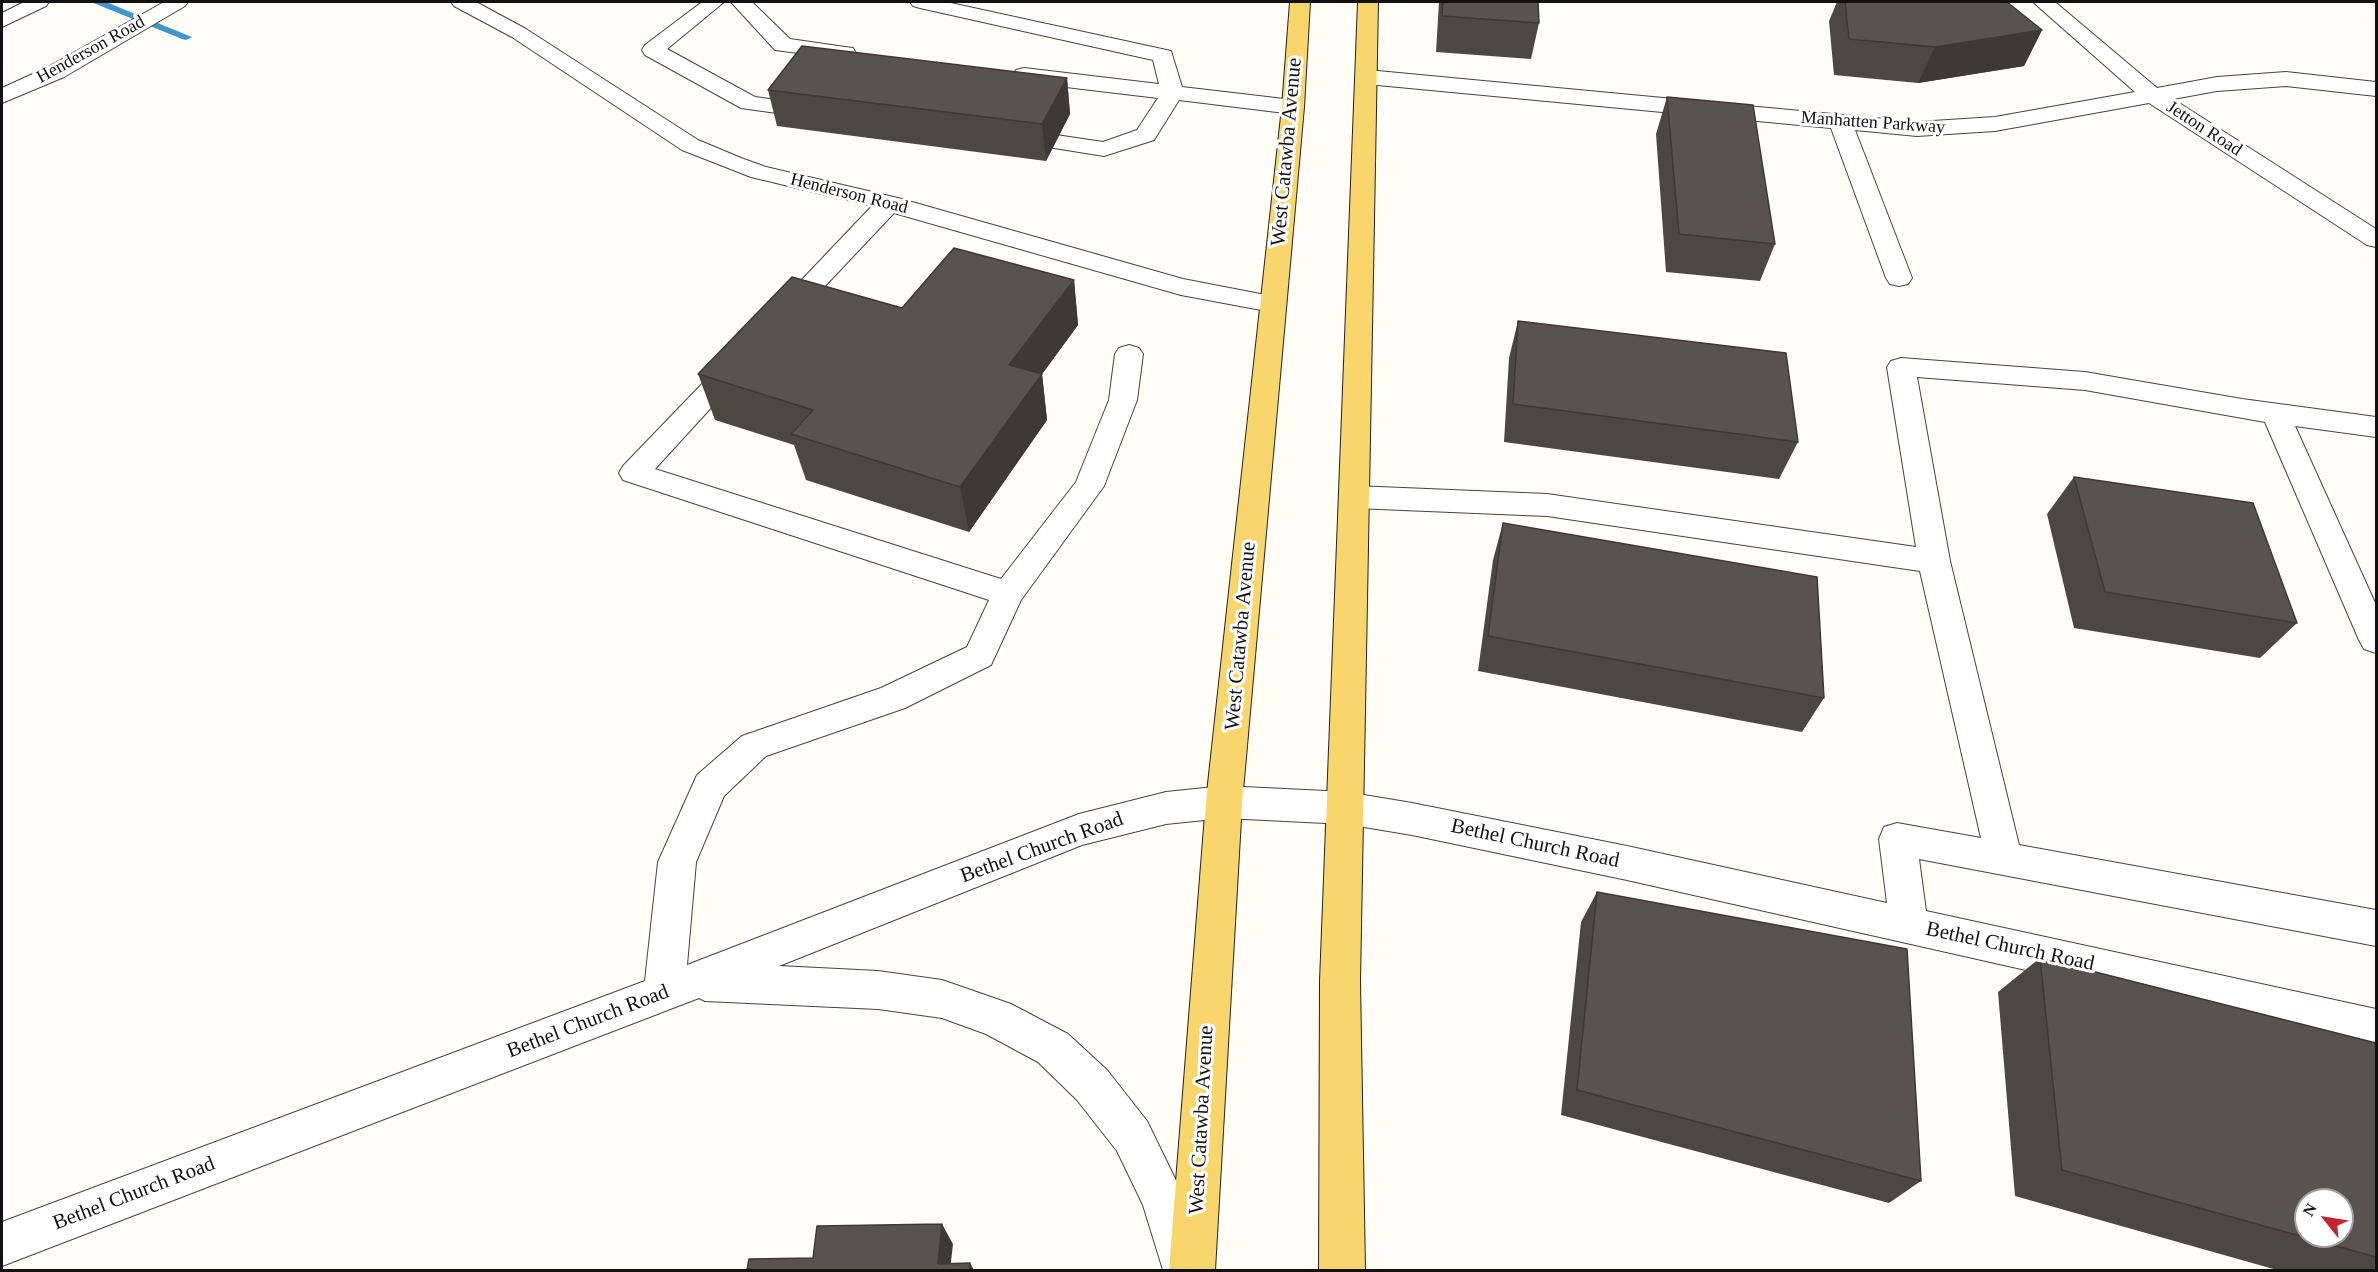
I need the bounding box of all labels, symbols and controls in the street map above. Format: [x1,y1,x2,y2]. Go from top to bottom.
street label: Henderson Road [33,11,149,89]
street label: West Catawba Avenue [1266,57,1308,247]
street label: Jetton Road [2162,97,2246,161]
street label: Manhatten Parkway [1800,107,1946,139]
street label: Henderson Road [788,169,910,219]
street label: West Catawba Avenue [1220,541,1262,731]
street label: Bethel Church Road [957,807,1127,889]
street label: Bethel Church Road [1449,814,1621,874]
street label: Bethel Church Road [1924,917,2096,977]
street label: Bethel Church Road [503,980,673,1064]
street label: West Catawba Avenue [1184,1025,1220,1215]
street label: Bethel Church Road [49,1152,219,1236]
north arrow [2294,1188,2354,1248]
text: N [2299,1200,2320,1219]

